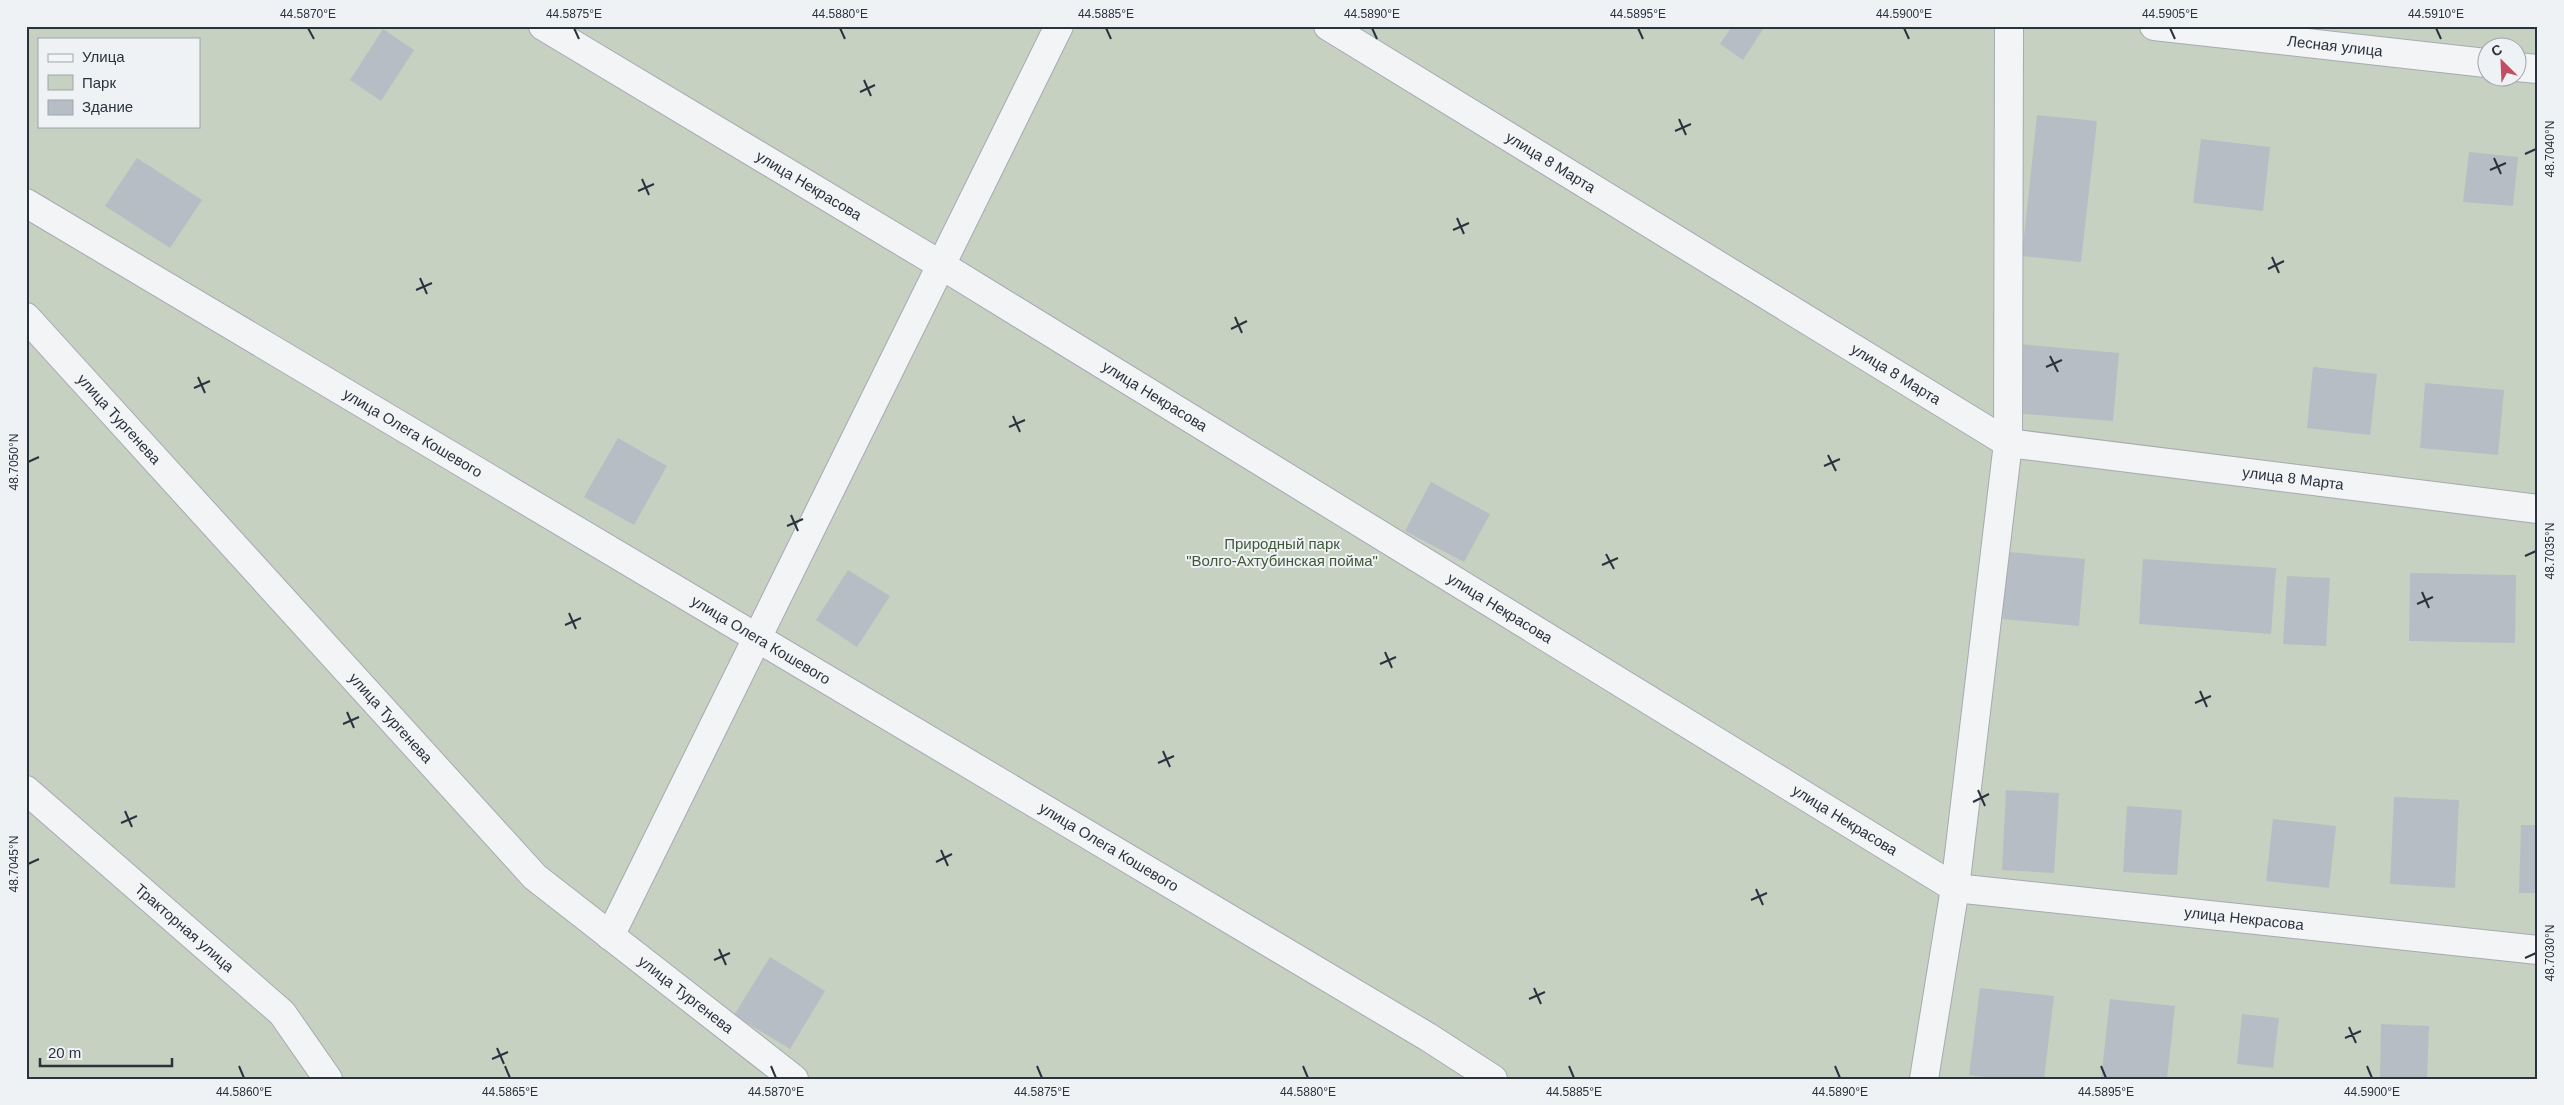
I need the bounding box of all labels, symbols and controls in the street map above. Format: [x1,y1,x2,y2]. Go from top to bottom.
text: 44.5870°E [280,7,336,21]
text: 44.5875°E [546,7,602,21]
text: 44.5880°E [812,7,868,21]
text: 44.5885°E [1078,7,1134,21]
text: 44.5890°E [1344,7,1400,21]
text: 44.5895°E [1610,7,1666,21]
text: 44.5900°E [1876,7,1932,21]
text: 44.5905°E [2142,7,2198,21]
text: 44.5910°E [2408,7,2464,21]
street label: Лесная улица [2286,32,2384,59]
legend [38,38,200,128]
north arrow [2476,38,2526,88]
text: С [2489,41,2505,59]
text: Улица [82,48,125,65]
text: Парк [82,74,116,91]
text: Здание [82,98,133,115]
text: 48.7040°N [2543,121,2557,177]
street label: улица 8 Марта [1503,128,1599,196]
street label: улица Некрасова [753,147,865,224]
street label: улица 8 Марта [1848,340,1945,408]
street label: улица Некрасова [1099,357,1211,435]
street label: улица Тургенева [74,370,165,468]
street label: улица Олега Кошевого [340,385,486,481]
text: 48.7050°N [7,434,21,490]
street label: улица 8 Марта [2242,463,2346,493]
text: 48.7035°N [2543,523,2557,579]
park label: Природный парк "Волго-Ахтубинская пойма" [1186,535,1378,569]
street label: улица Некрасова [1444,569,1556,647]
street label: улица Олега Кошевого [688,592,834,688]
street label: улица Тургенева [346,669,437,767]
street label: улица Некрасова [1789,781,1901,859]
street label: улица Олега Кошевого [1037,799,1182,895]
text: 48.7045°N [7,836,21,892]
street label: Тракторная улица [132,880,238,976]
street label: улица Некрасова [2183,903,2305,933]
text: 48.7030°N [2543,925,2557,981]
street label: улица Тургенева [635,952,737,1037]
scale bar [40,1035,172,1067]
text: 20 m [48,1044,81,1061]
text: 44.5860°E [216,1085,272,1099]
text: 44.5865°E [482,1085,538,1099]
text: 44.5870°E [748,1085,804,1099]
text: 44.5875°E [1014,1085,1070,1099]
text: 44.5880°E [1280,1085,1336,1099]
text: 44.5885°E [1546,1085,1602,1099]
text: 44.5890°E [1812,1085,1868,1099]
text: 44.5895°E [2078,1085,2134,1099]
text: 44.5900°E [2344,1085,2400,1099]

